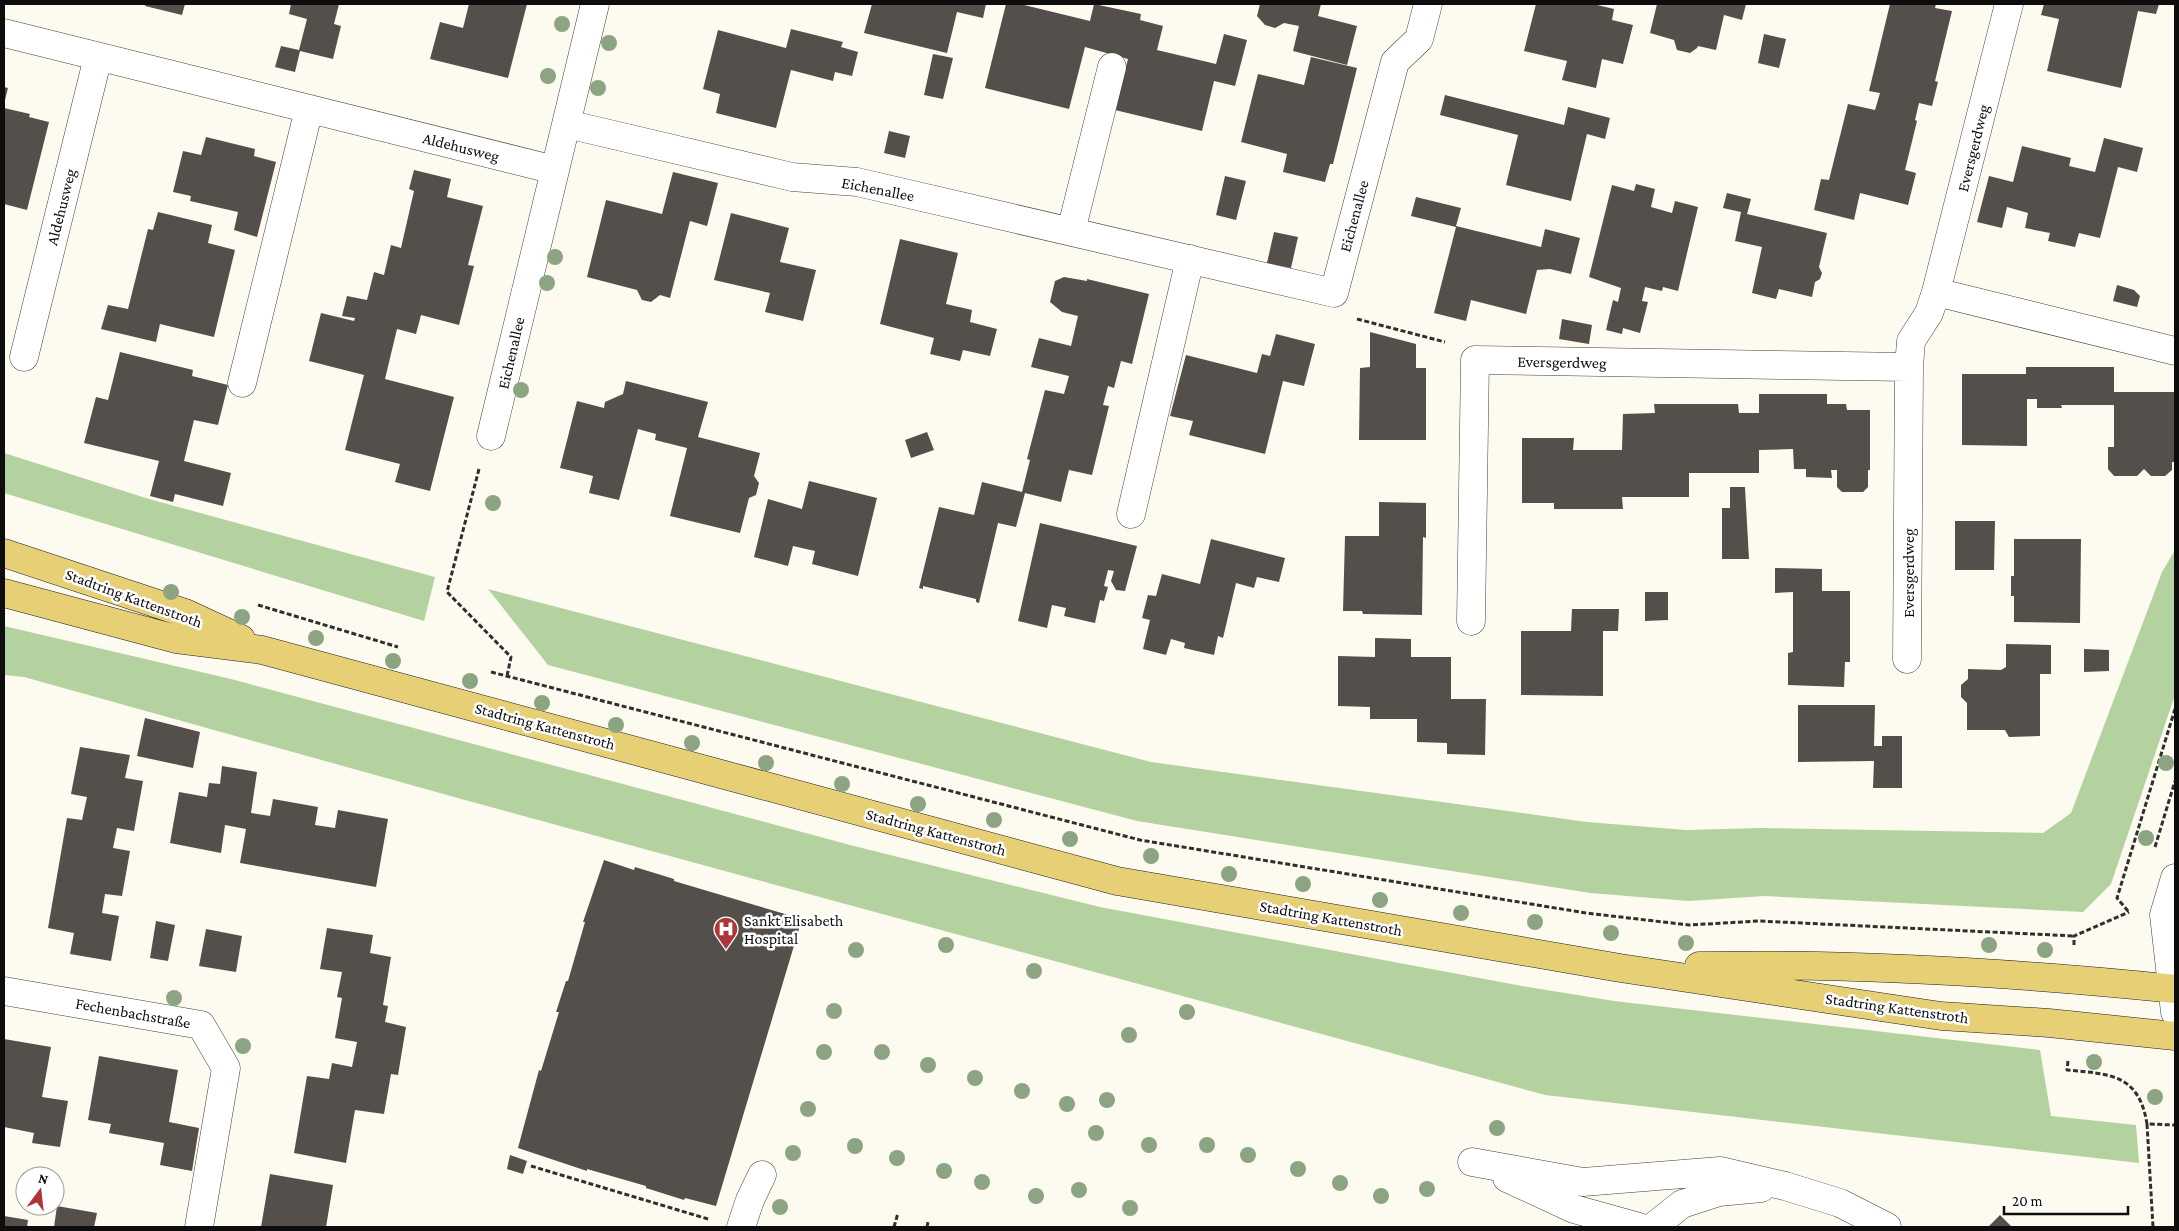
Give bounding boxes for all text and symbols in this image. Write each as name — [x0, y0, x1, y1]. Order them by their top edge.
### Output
street label: Eversgerdweg — [1954, 102, 1993, 194]
street label: Aldehusweg — [421, 129, 501, 166]
street label: Aldehusweg — [43, 167, 80, 247]
street label: Eichenallee — [840, 174, 916, 204]
street label: Eichenallee — [1336, 178, 1372, 254]
street label: Eichenallee — [494, 315, 528, 391]
street label: Eversgerdweg — [1517, 353, 1607, 372]
street label: Eversgerdweg — [1900, 528, 1918, 618]
street label: Stadtring Kattenstroth — [63, 565, 205, 632]
street label: Stadtring Kattenstroth — [473, 699, 617, 754]
street label: Stadtring Kattenstroth — [864, 805, 1008, 860]
street label: Stadtring Kattenstroth — [1258, 897, 1404, 940]
place label: Sankt Elisabeth Hospital — [744, 912, 844, 948]
hospital icon: Sankt Elisabeth Hospital — [713, 916, 739, 950]
street label: Stadtring Kattenstroth — [1824, 990, 1970, 1028]
street label: Fechenbachstraße — [74, 995, 192, 1031]
north arrow — [15, 1166, 65, 1216]
text: N — [37, 1169, 50, 1188]
scale bar — [2004, 1184, 2128, 1216]
text: 20 m — [2012, 1193, 2043, 1209]

